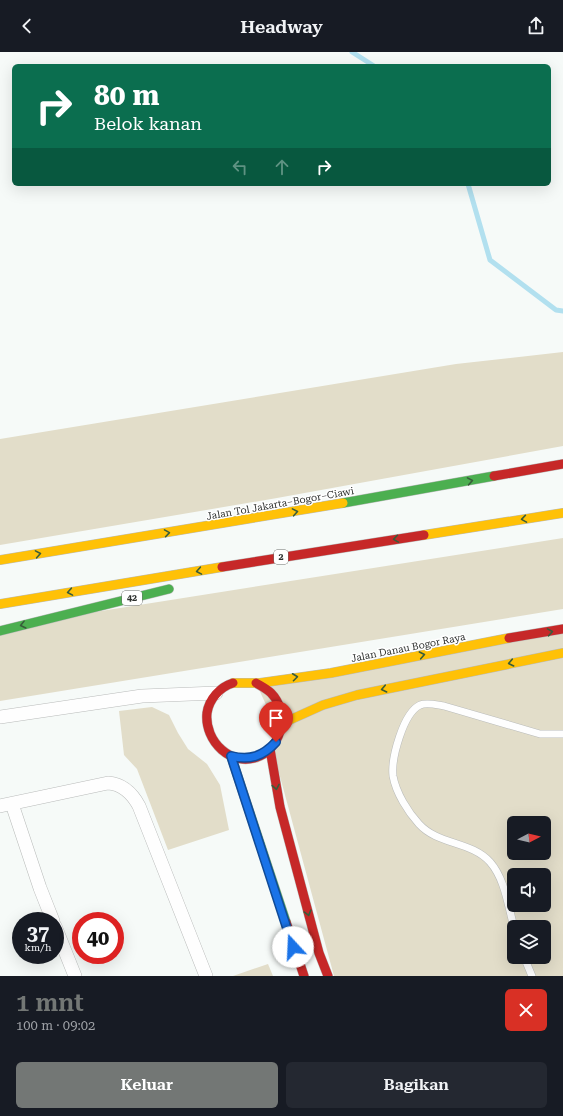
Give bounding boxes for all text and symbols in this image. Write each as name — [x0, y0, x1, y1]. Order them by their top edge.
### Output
icon: back — [16, 15, 38, 37]
icon: share — [525, 15, 547, 37]
text: Headway — [240, 16, 323, 37]
text: 80 m — [94, 79, 159, 112]
icon: right — [28, 80, 80, 132]
text: Belok kanan — [94, 113, 202, 134]
icon: left — [229, 156, 251, 178]
icon: ahead — [271, 156, 293, 178]
icon: right — [313, 156, 335, 178]
one-way arrow — [467, 477, 474, 486]
street label: Jalan Tol Jakarta–Bogor–Ciawi — [205, 485, 355, 522]
one-way arrow — [292, 508, 298, 516]
one-way arrow — [521, 514, 528, 523]
one-way arrow — [164, 529, 170, 538]
one-way arrow — [393, 534, 399, 543]
one-way arrow — [35, 550, 42, 558]
road number: 2 — [274, 550, 288, 564]
one-way arrow — [195, 566, 202, 574]
one-way arrow — [67, 587, 73, 596]
road number: 42 — [122, 591, 142, 605]
one-way arrow — [20, 620, 27, 629]
one-way arrow — [547, 628, 554, 636]
street label: Jalan Danau Bogor Raya — [350, 631, 467, 664]
one-way arrow — [419, 651, 426, 659]
one-way arrow — [508, 659, 514, 667]
one-way arrow — [292, 673, 298, 682]
one-way arrow — [380, 685, 387, 693]
pin — [259, 701, 293, 742]
icon: arrive — [265, 707, 287, 729]
one-way arrow — [272, 784, 280, 790]
north arrow — [507, 816, 551, 860]
map controls — [507, 816, 551, 964]
button: sound — [507, 868, 551, 912]
one-way arrow — [303, 909, 312, 916]
speed limit sign: 40 — [72, 912, 124, 964]
button: layers — [507, 920, 551, 964]
text: 37 — [27, 921, 49, 945]
position arrow — [272, 926, 314, 968]
text: km/h — [25, 942, 51, 953]
text: 1 mnt — [16, 989, 84, 1017]
button: close — [505, 989, 547, 1031]
text: 100 m · 09:02 — [16, 1018, 95, 1033]
button: Keluar — [16, 1062, 278, 1108]
button: Bagikan — [286, 1062, 547, 1108]

